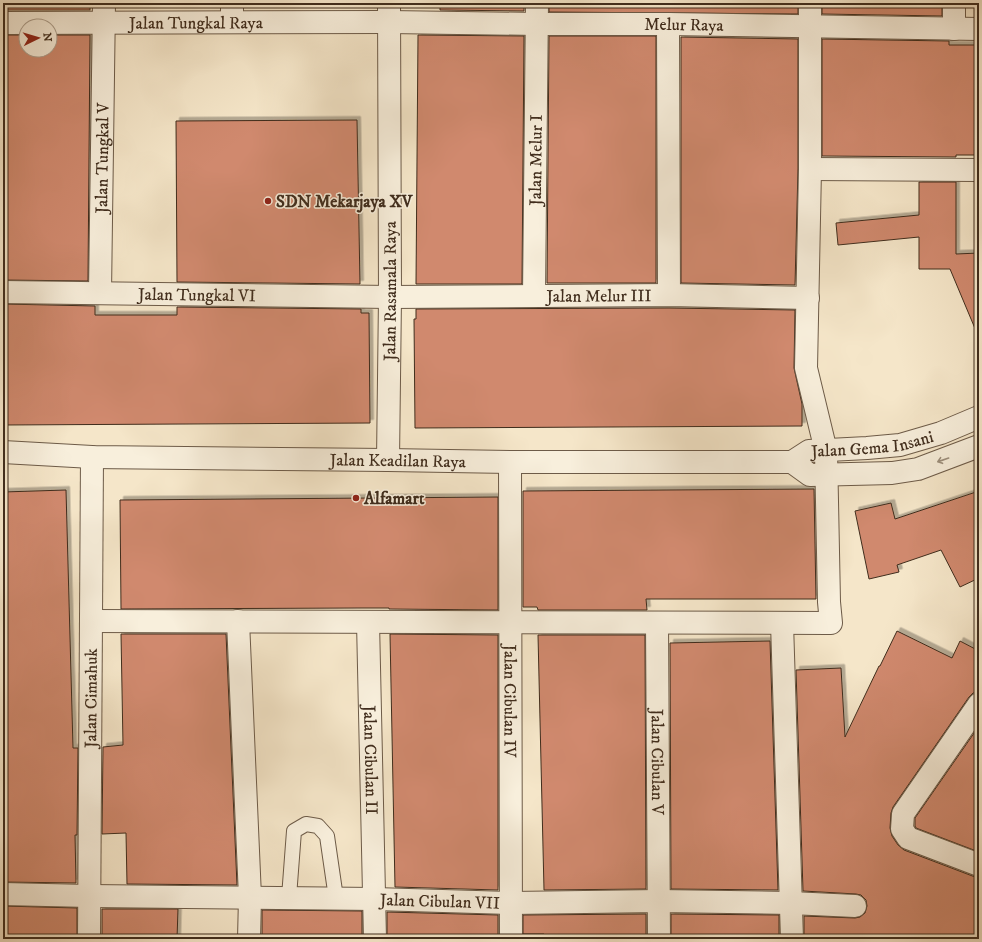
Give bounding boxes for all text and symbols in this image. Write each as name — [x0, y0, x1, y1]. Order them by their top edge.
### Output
street label: Jalan Tungkal Raya — [127, 12, 264, 35]
street label: Melur Raya — [644, 14, 725, 37]
north arrow — [18, 18, 58, 58]
text: N — [40, 32, 54, 42]
street label: Jalan Tungkal V — [91, 101, 115, 216]
street label: Jalan Melur I — [525, 114, 548, 208]
place label: SDN Mekarjaya XV — [276, 191, 414, 213]
marker: SDN Mekarjaya XV — [263, 196, 273, 206]
street label: Jalan Rasamala Raya — [379, 220, 402, 363]
street label: Jalan Tungkal VI — [136, 284, 256, 307]
street label: Jalan Melur III — [544, 285, 652, 308]
street label: Jalan Gema Insani — [809, 426, 936, 463]
street label: Jalan Keadilan Raya — [328, 449, 467, 473]
one-way arrow — [936, 457, 949, 464]
place label: Alfamart — [363, 488, 425, 510]
marker: Alfamart — [351, 493, 361, 503]
street label: Jalan Cibulan IV — [498, 642, 521, 759]
street label: Jalan Cimahuk — [80, 648, 103, 750]
street label: Jalan Cibulan II — [358, 703, 382, 815]
street label: Jalan Cibulan V — [646, 707, 668, 816]
street label: Jalan Cibulan VII — [378, 889, 500, 915]

